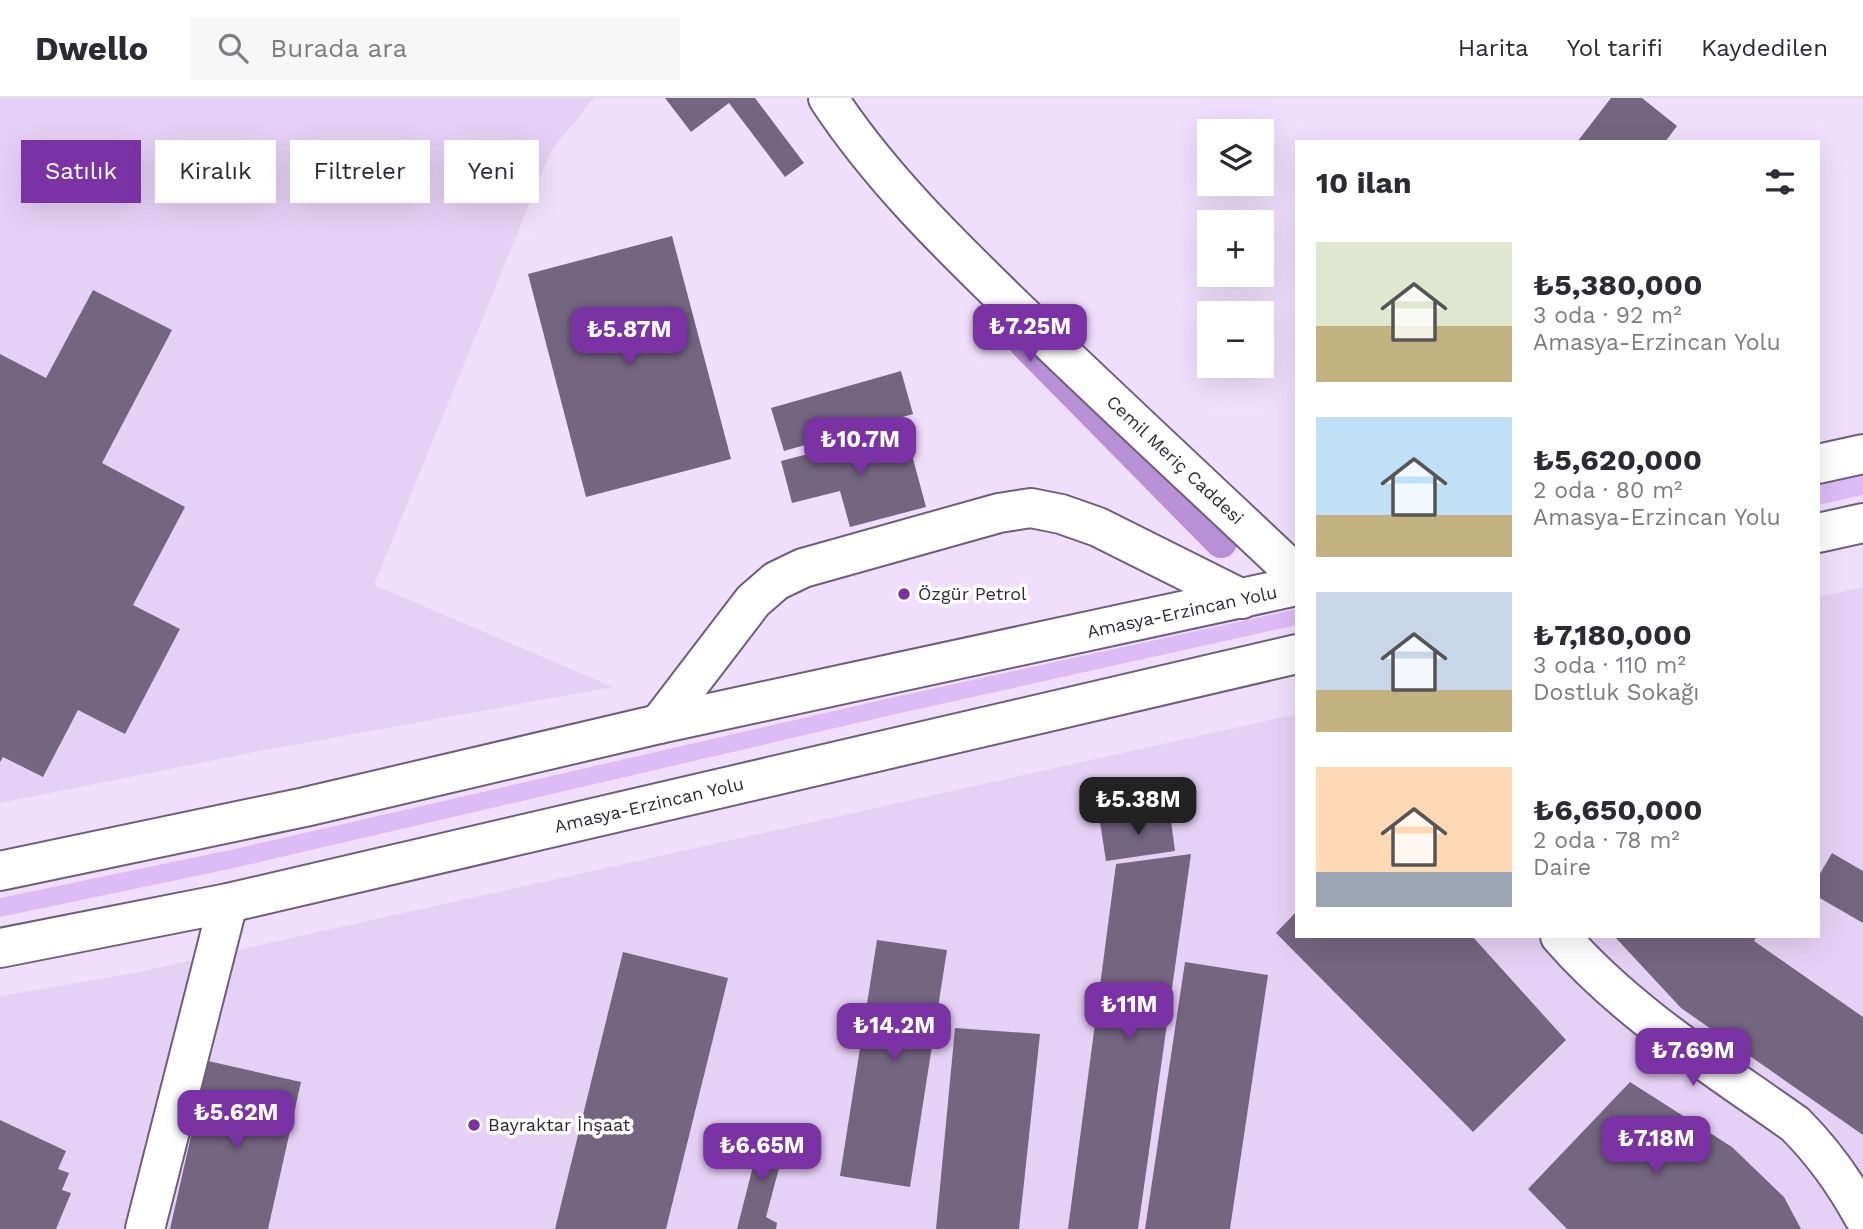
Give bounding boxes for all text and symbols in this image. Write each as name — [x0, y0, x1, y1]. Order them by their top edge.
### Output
search box — [190, 17, 680, 80]
text: Dwello — [35, 29, 148, 68]
icon: search — [214, 29, 252, 67]
text: Burada ara — [270, 33, 407, 63]
text: Harita — [1458, 34, 1529, 62]
text: Yol tarifi — [1567, 34, 1663, 62]
text: Kaydedilen — [1701, 34, 1828, 62]
map controls — [1197, 119, 1274, 378]
button: layers — [1197, 119, 1274, 196]
chip: Satılık — [21, 140, 141, 203]
chip: Kiralık — [155, 140, 276, 203]
chip: Filtreler — [290, 140, 430, 203]
chip: Yeni — [444, 140, 539, 203]
icon: filters — [1761, 163, 1799, 201]
text: 10 ilan — [1316, 165, 1412, 200]
button: + — [1197, 210, 1274, 287]
text: ₺5,380,000 — [1533, 267, 1702, 302]
icon: home — [1372, 270, 1456, 354]
button: − — [1197, 301, 1274, 378]
text: 3 oda · 92 m² — [1533, 302, 1682, 329]
pin: ₺7.25M — [973, 304, 1087, 364]
pin: ₺5.87M — [572, 308, 686, 367]
text: ₺7.25M — [989, 313, 1071, 340]
text: ₺5.87M — [587, 316, 671, 343]
text: Amasya-Erzincan Yolu — [1533, 329, 1781, 356]
street label: Cemil Meriç Caddesi — [1103, 391, 1248, 529]
pin: ₺10.7M — [803, 418, 917, 477]
text: ₺10.7M — [820, 426, 900, 453]
text: ₺5,620,000 — [1533, 442, 1702, 477]
icon: home — [1372, 445, 1456, 529]
text: 2 oda · 80 m² — [1533, 477, 1682, 504]
text: Amasya-Erzincan Yolu — [1533, 504, 1781, 531]
street label: Amasya-Erzincan Yolu — [1085, 581, 1279, 642]
place label: Özgür Petrol — [918, 583, 1027, 604]
marker: Özgür Petrol — [896, 586, 912, 602]
text: ₺7,180,000 — [1533, 617, 1692, 652]
icon: home — [1372, 620, 1456, 704]
text: 3 oda · 110 m² — [1533, 652, 1686, 679]
text: Dostluk Sokağı — [1533, 679, 1699, 706]
street label: Amasya-Erzincan Yolu — [552, 772, 746, 837]
pin: ₺5.38M — [1081, 778, 1195, 837]
text: ₺5.38M — [1095, 786, 1181, 813]
text: ₺6,650,000 — [1533, 792, 1703, 827]
icon: home — [1372, 795, 1456, 879]
text: 2 oda · 78 m² — [1533, 827, 1680, 854]
text: Daire — [1533, 854, 1591, 881]
pin: ₺11M — [1088, 982, 1170, 1042]
text: ₺11M — [1100, 991, 1158, 1018]
pin: ₺14.2M — [837, 1004, 951, 1063]
text: ₺14.2M — [853, 1012, 935, 1039]
pin: ₺7.69M — [1636, 1028, 1750, 1088]
text: ₺7.69M — [1651, 1037, 1735, 1064]
pin: ₺5.62M — [179, 1090, 293, 1150]
text: ₺5.62M — [193, 1099, 279, 1126]
place label: Bayraktar İnşaat — [488, 1114, 631, 1135]
pin: ₺7.18M — [1599, 1116, 1713, 1176]
marker: Bayraktar İnşaat — [466, 1117, 482, 1133]
pin: ₺6.65M — [705, 1124, 819, 1183]
text: ₺7.18M — [1617, 1125, 1695, 1152]
text: ₺6.65M — [719, 1132, 805, 1159]

